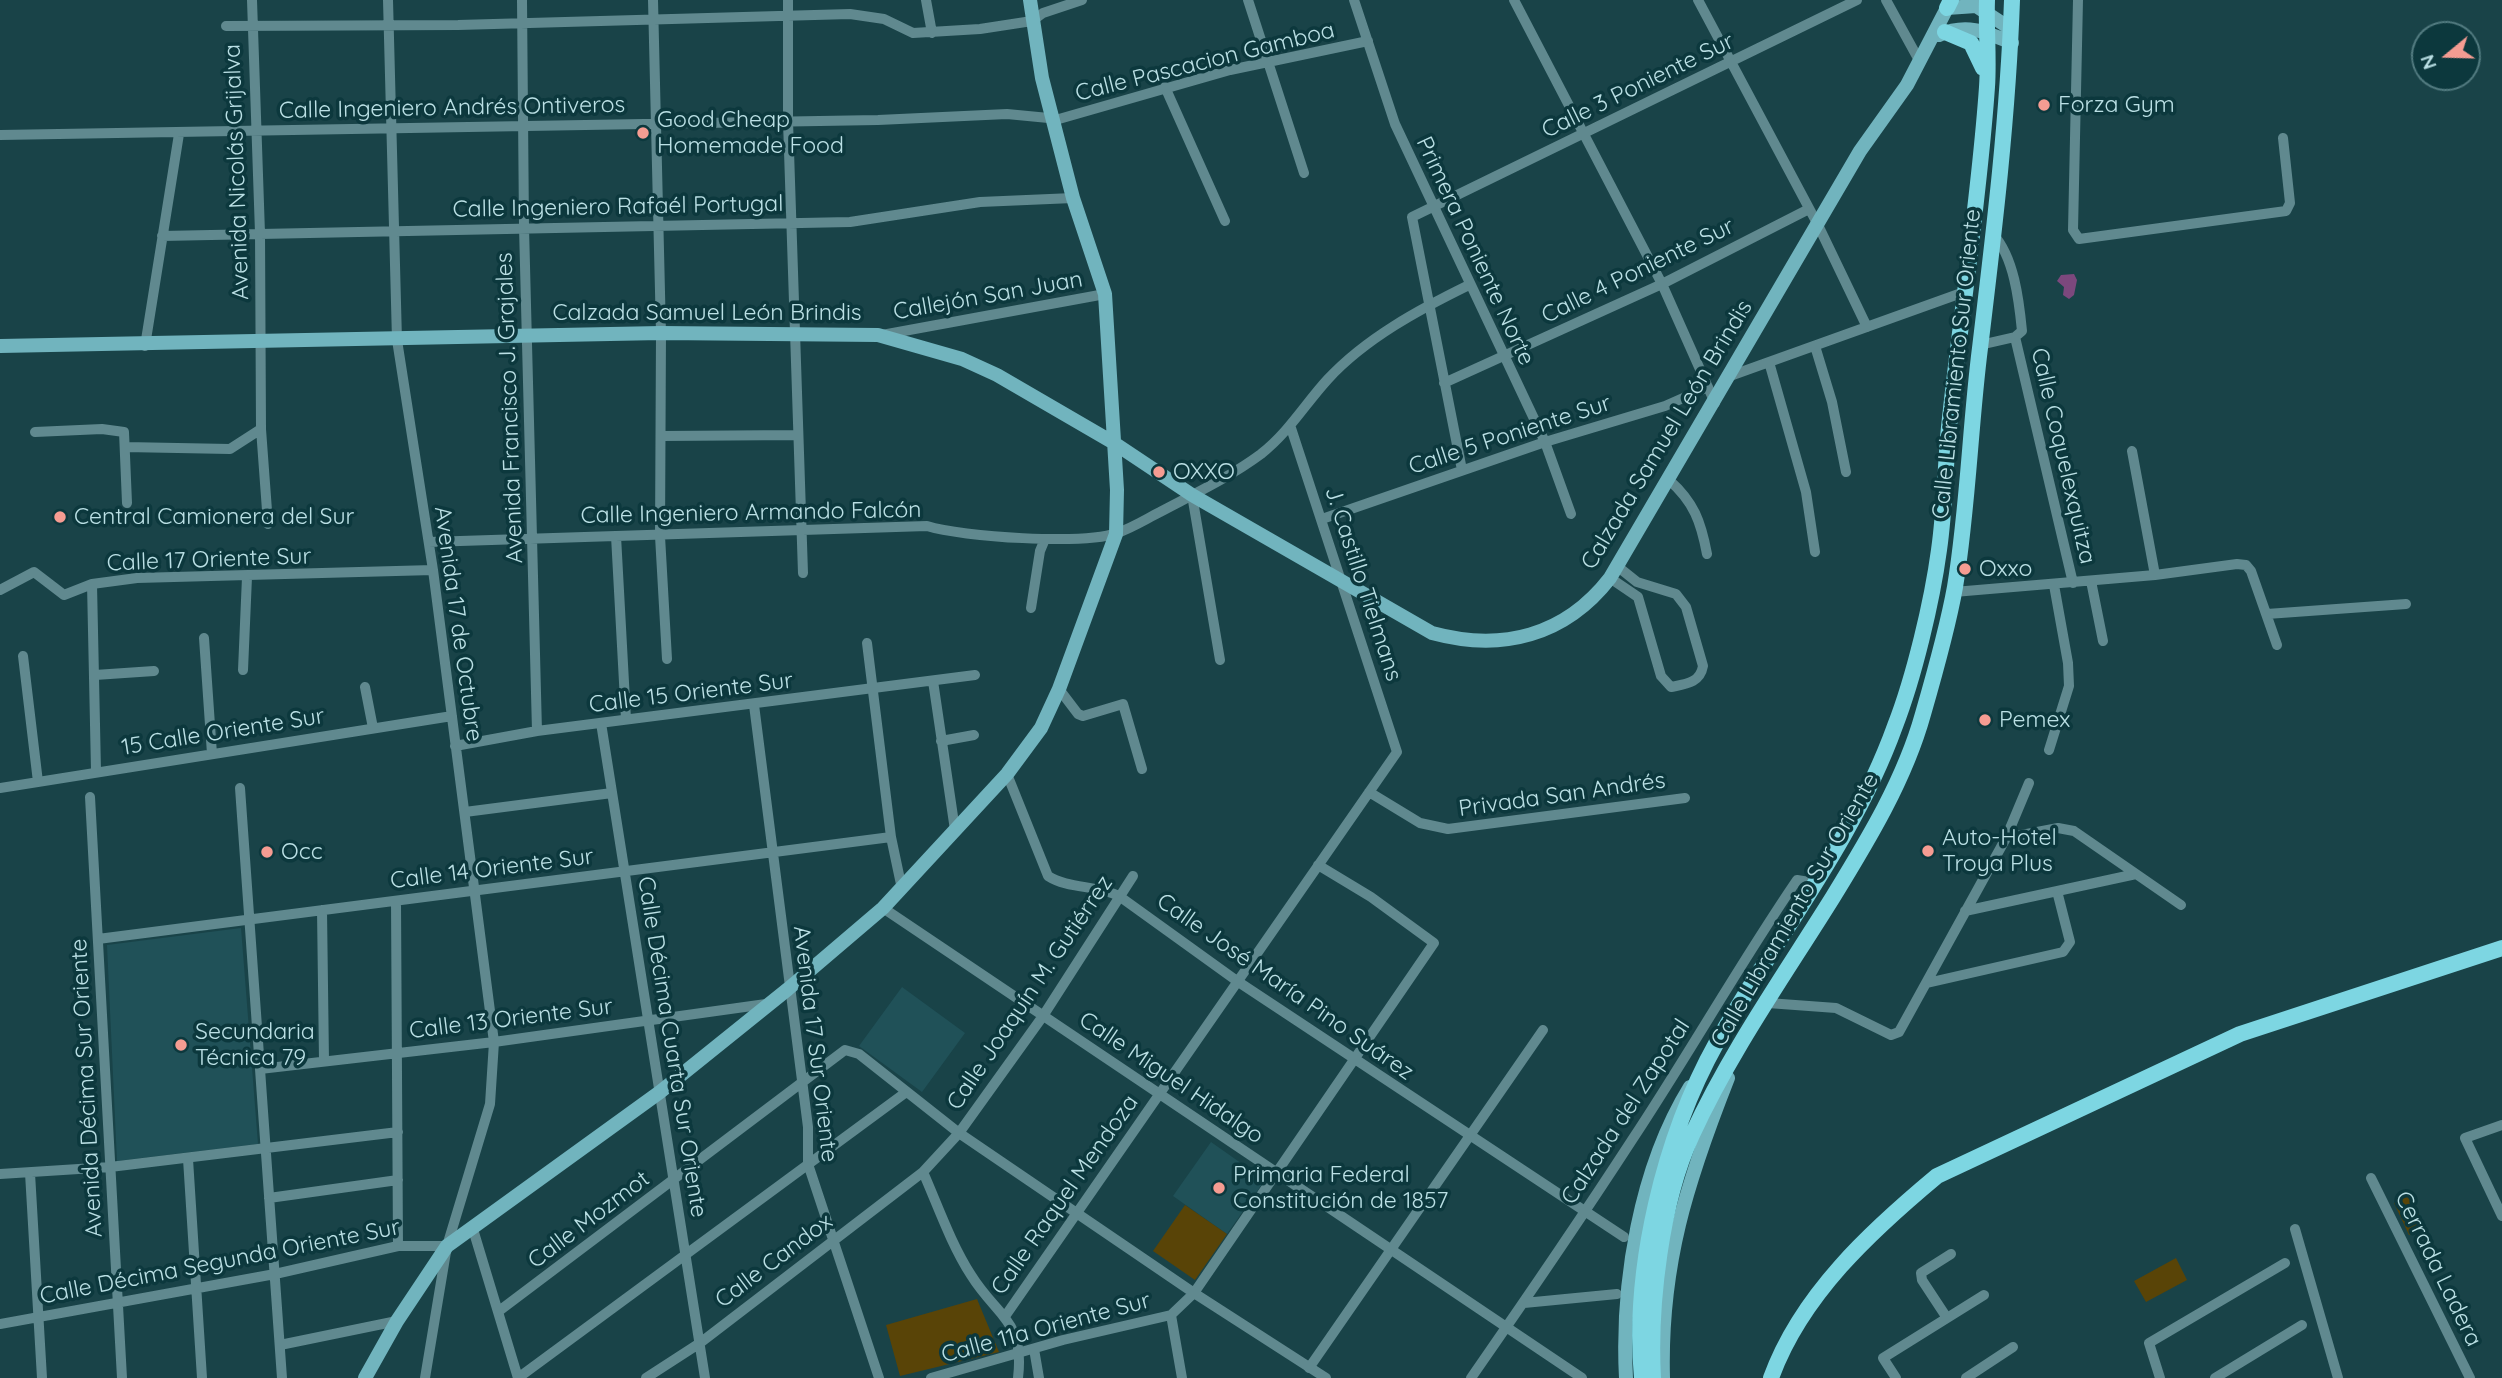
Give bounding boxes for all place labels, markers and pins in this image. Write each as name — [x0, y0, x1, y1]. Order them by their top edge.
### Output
place label: Forza Gym — [2058, 91, 2175, 119]
marker: Forza Gym — [2036, 97, 2052, 113]
place label: Good Cheap Homemade Food — [657, 106, 844, 160]
marker: Good Cheap Homemade Food — [635, 125, 651, 141]
place label: OXXO — [1173, 458, 1235, 486]
marker: OXXO — [1151, 464, 1167, 480]
place label: Central Camionera del Sur — [74, 503, 354, 531]
marker: Central Camionera del Sur — [52, 509, 68, 525]
place label: Oxxo — [1979, 555, 2032, 583]
marker: Oxxo — [1957, 561, 1973, 577]
place label: Pemex — [1999, 706, 2070, 734]
marker: Pemex — [1977, 712, 1993, 728]
place label: Auto-Hotel Troya Plus — [1942, 824, 2057, 878]
place label: Occ — [281, 838, 323, 866]
marker: Auto-Hotel Troya Plus — [1920, 843, 1936, 859]
marker: Occ — [259, 844, 275, 860]
place label: Secundaria Técnica 79 — [195, 1018, 315, 1072]
marker: Secundaria Técnica 79 — [173, 1037, 189, 1053]
place label: Primaria Federal Constitución de 1857 — [1233, 1161, 1448, 1215]
marker: Primaria Federal Constitución de 1857 — [1211, 1180, 1227, 1196]

